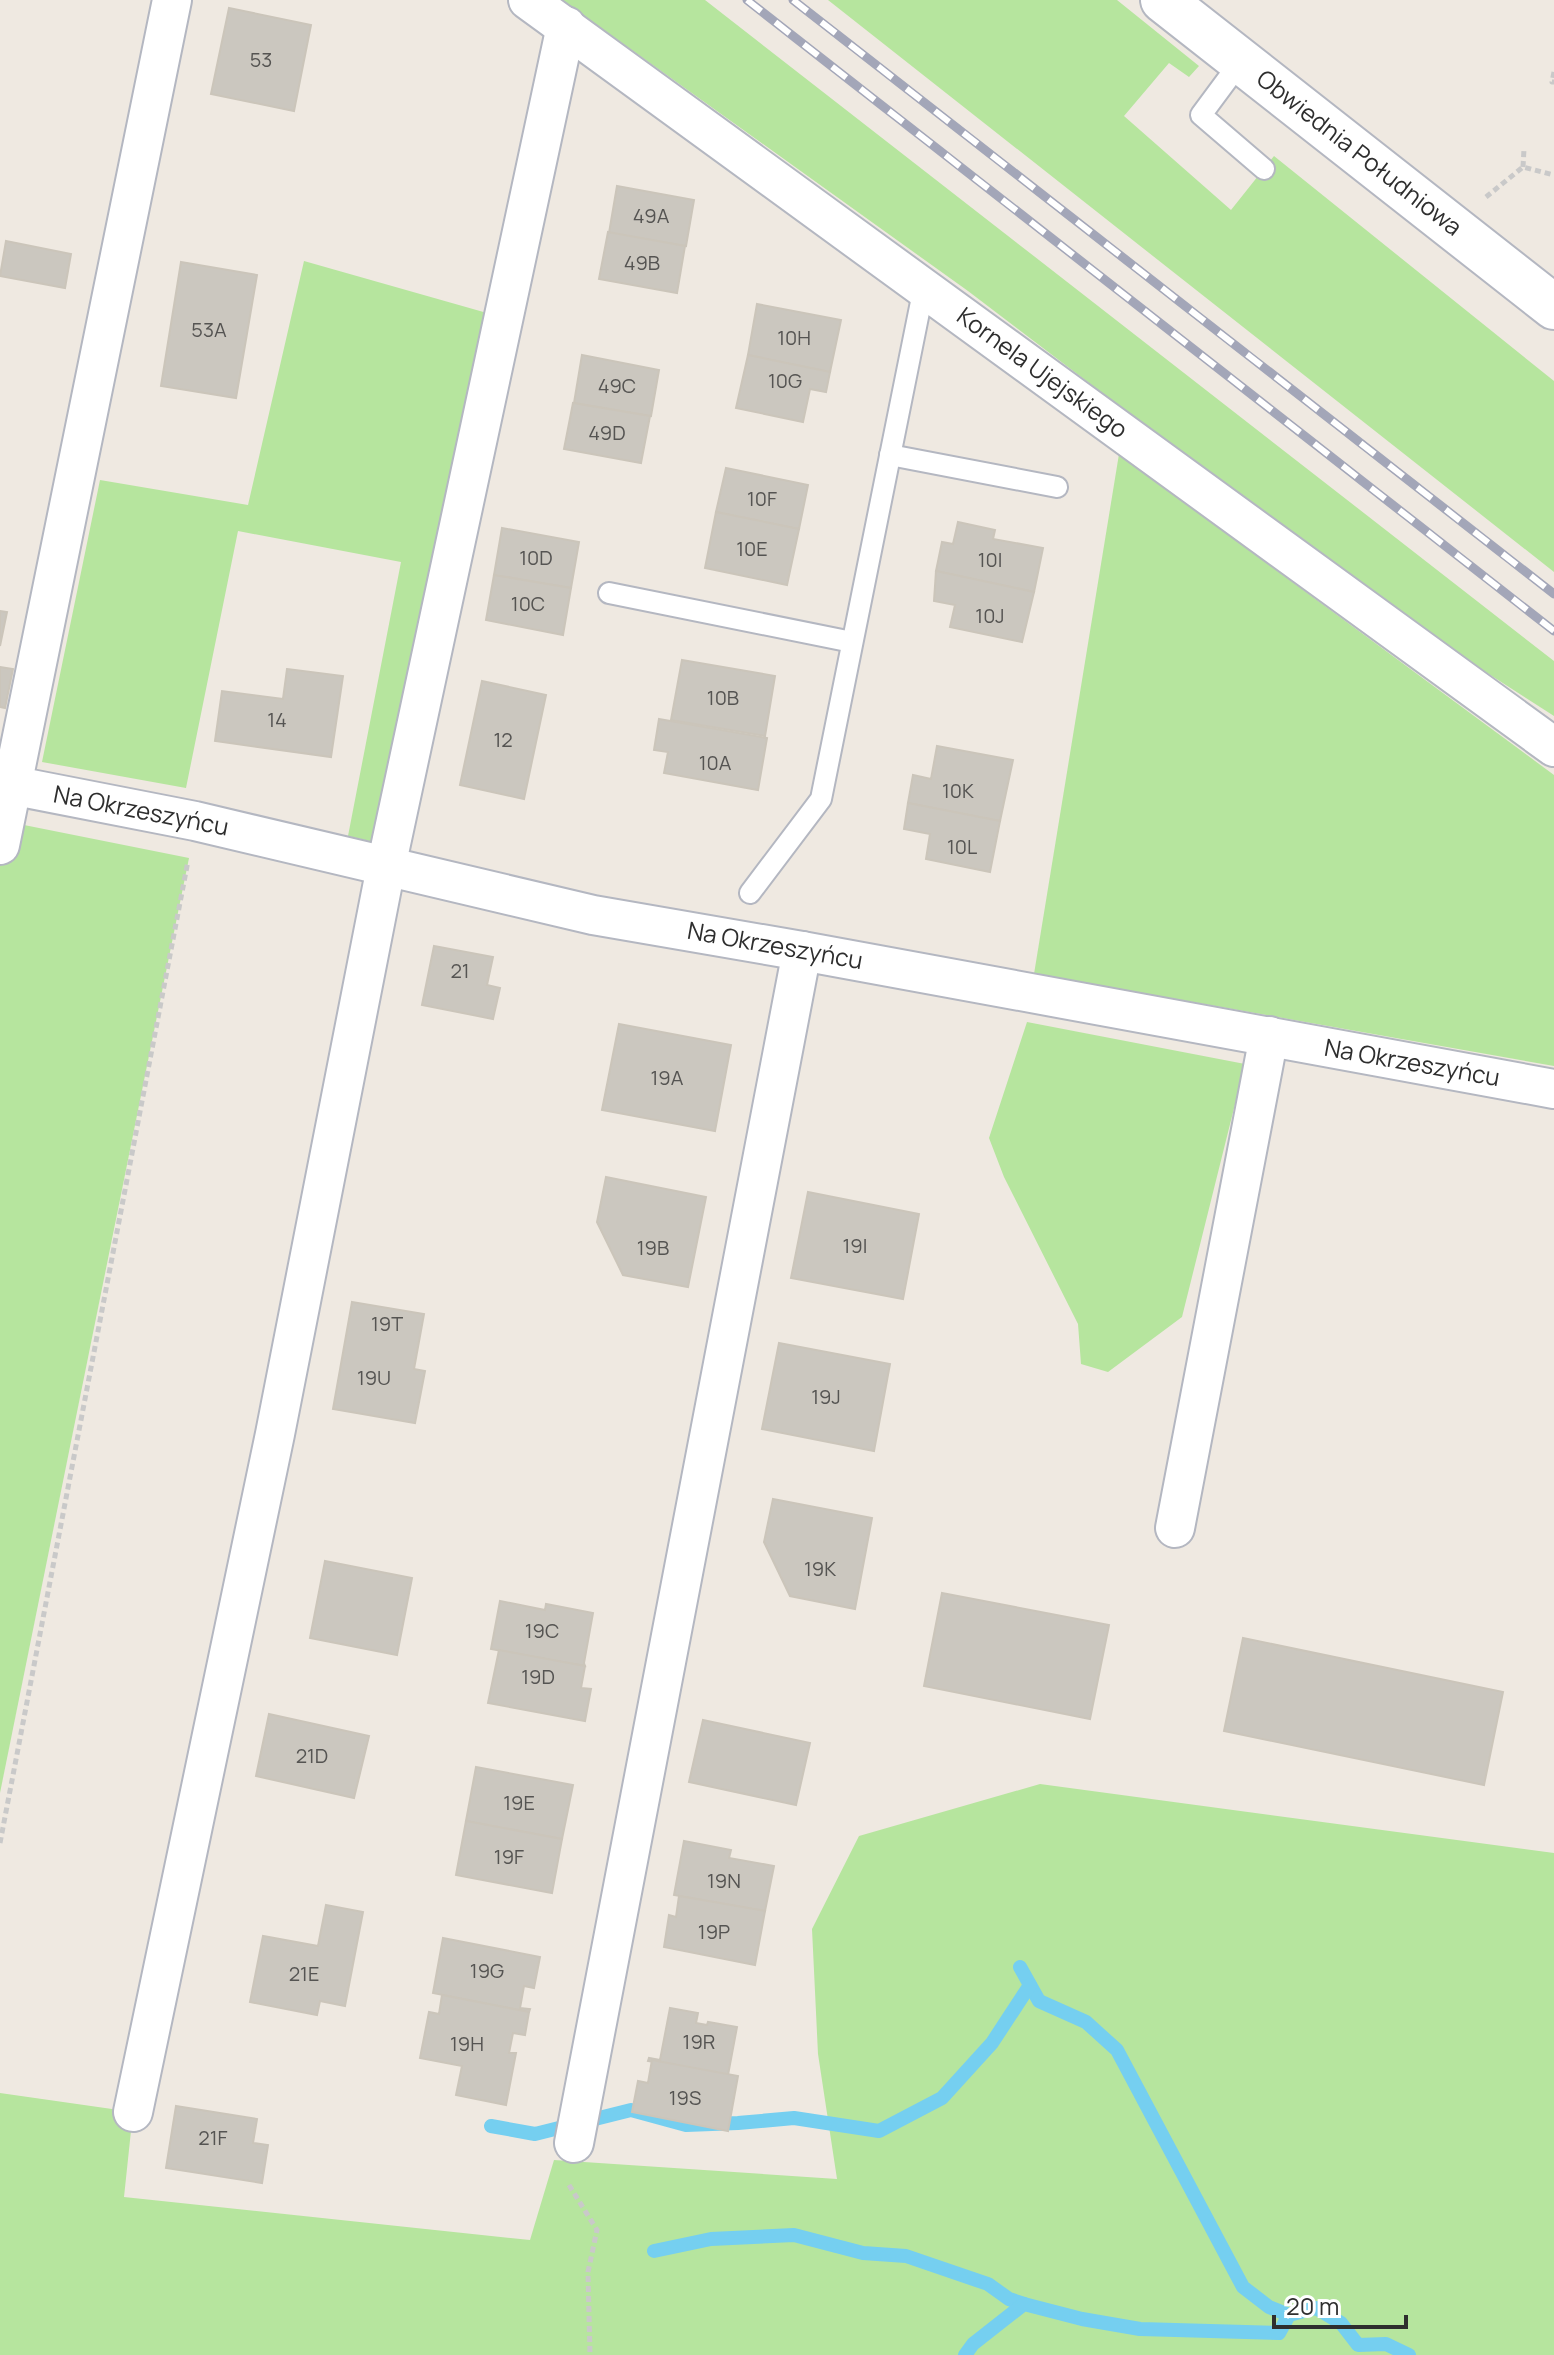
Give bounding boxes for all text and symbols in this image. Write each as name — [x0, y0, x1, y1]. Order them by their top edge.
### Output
house number: 53 — [250, 46, 272, 73]
street label: Obwiednia Południowa — [1250, 61, 1469, 242]
house number: 49A — [633, 202, 670, 229]
house number: 49B — [624, 249, 660, 276]
street label: Kornela Ujejskiego — [951, 299, 1135, 445]
house number: 53A — [191, 316, 227, 343]
house number: 10H — [777, 324, 811, 351]
house number: 10G — [768, 367, 802, 394]
house number: 49C — [598, 372, 636, 399]
house number: 49D — [588, 419, 626, 446]
house number: 10F — [747, 485, 777, 512]
house number: 10E — [736, 535, 768, 562]
house number: 10D — [519, 544, 553, 571]
house number: 10I — [978, 546, 1002, 573]
house number: 10C — [511, 590, 545, 617]
house number: 10J — [975, 602, 1005, 629]
house number: 10B — [707, 684, 739, 711]
house number: 14 — [267, 706, 287, 733]
house number: 12 — [493, 726, 513, 753]
house number: 10A — [699, 749, 732, 776]
street label: Na Okrzeszyńcu — [51, 776, 232, 843]
house number: 10K — [942, 777, 974, 804]
house number: 10L — [947, 833, 977, 860]
street label: Na Okrzeszyńcu — [685, 913, 866, 976]
house number: 21 — [450, 957, 470, 984]
street label: Na Okrzeszyńcu — [1322, 1030, 1503, 1093]
house number: 19A — [651, 1064, 684, 1091]
house number: 19I — [843, 1232, 867, 1259]
house number: 19B — [637, 1234, 669, 1261]
house number: 19T — [371, 1310, 403, 1337]
house number: 19U — [357, 1364, 391, 1391]
house number: 19J — [811, 1383, 841, 1410]
house number: 19K — [804, 1555, 836, 1582]
house number: 19C — [525, 1617, 559, 1644]
house number: 19D — [521, 1663, 555, 1690]
house number: 21D — [296, 1742, 328, 1769]
house number: 19E — [503, 1789, 535, 1816]
house number: 19F — [494, 1843, 524, 1870]
house number: 19N — [707, 1867, 741, 1894]
house number: 19P — [698, 1918, 730, 1945]
house number: 19G — [470, 1957, 504, 1984]
house number: 21E — [289, 1960, 319, 1987]
house number: 19R — [683, 2028, 715, 2055]
house number: 19H — [450, 2030, 484, 2057]
house number: 19S — [669, 2084, 701, 2111]
house number: 21F — [198, 2124, 228, 2151]
scale bar — [1274, 2279, 1406, 2329]
text: 20 m — [1286, 2289, 1339, 2322]

